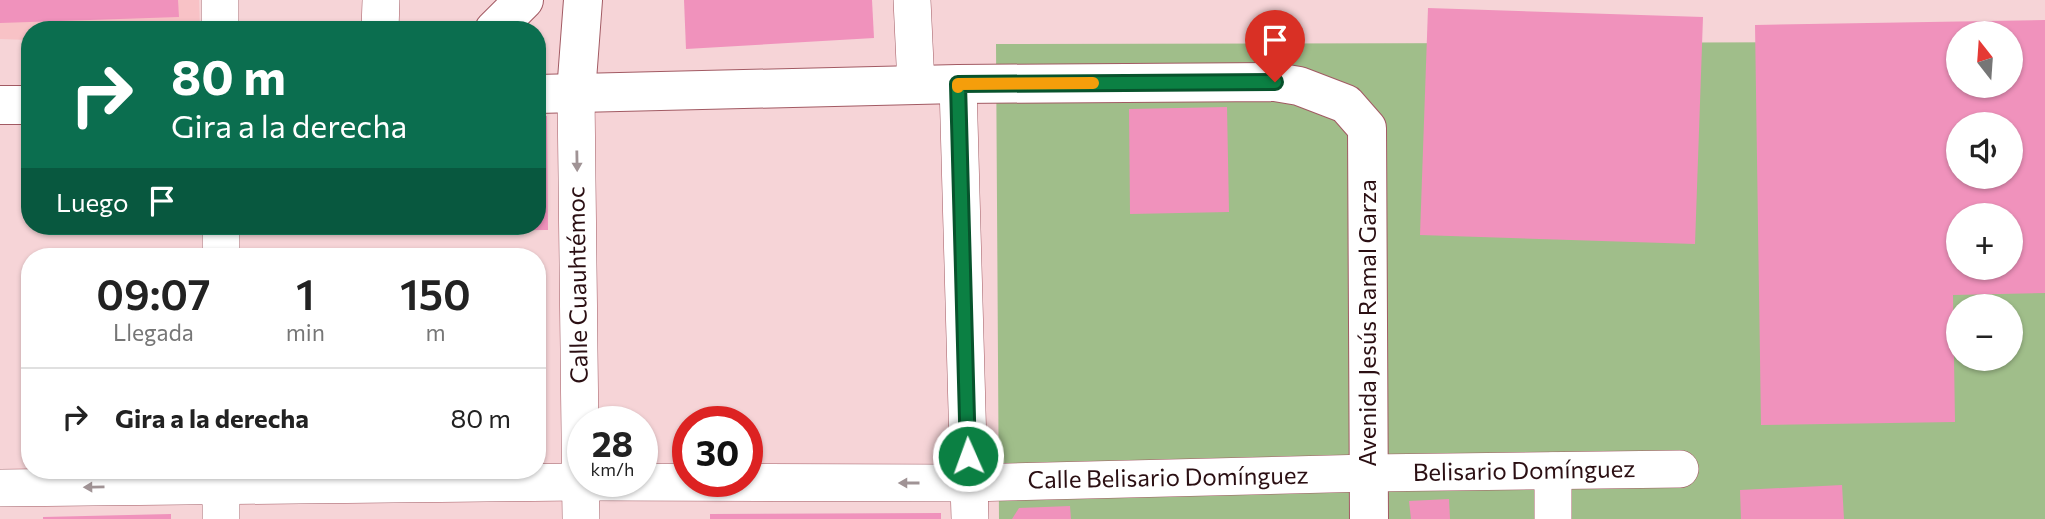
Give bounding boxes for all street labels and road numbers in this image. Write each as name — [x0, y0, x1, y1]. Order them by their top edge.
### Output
street label: Avenida Jesús Ramal Garza — [1352, 179, 1381, 467]
street label: Calle Cuauhtémoc — [560, 186, 593, 384]
street label: Belisario Domínguez — [1413, 453, 1636, 486]
street label: Calle Belisario Domínguez — [1027, 460, 1309, 493]

